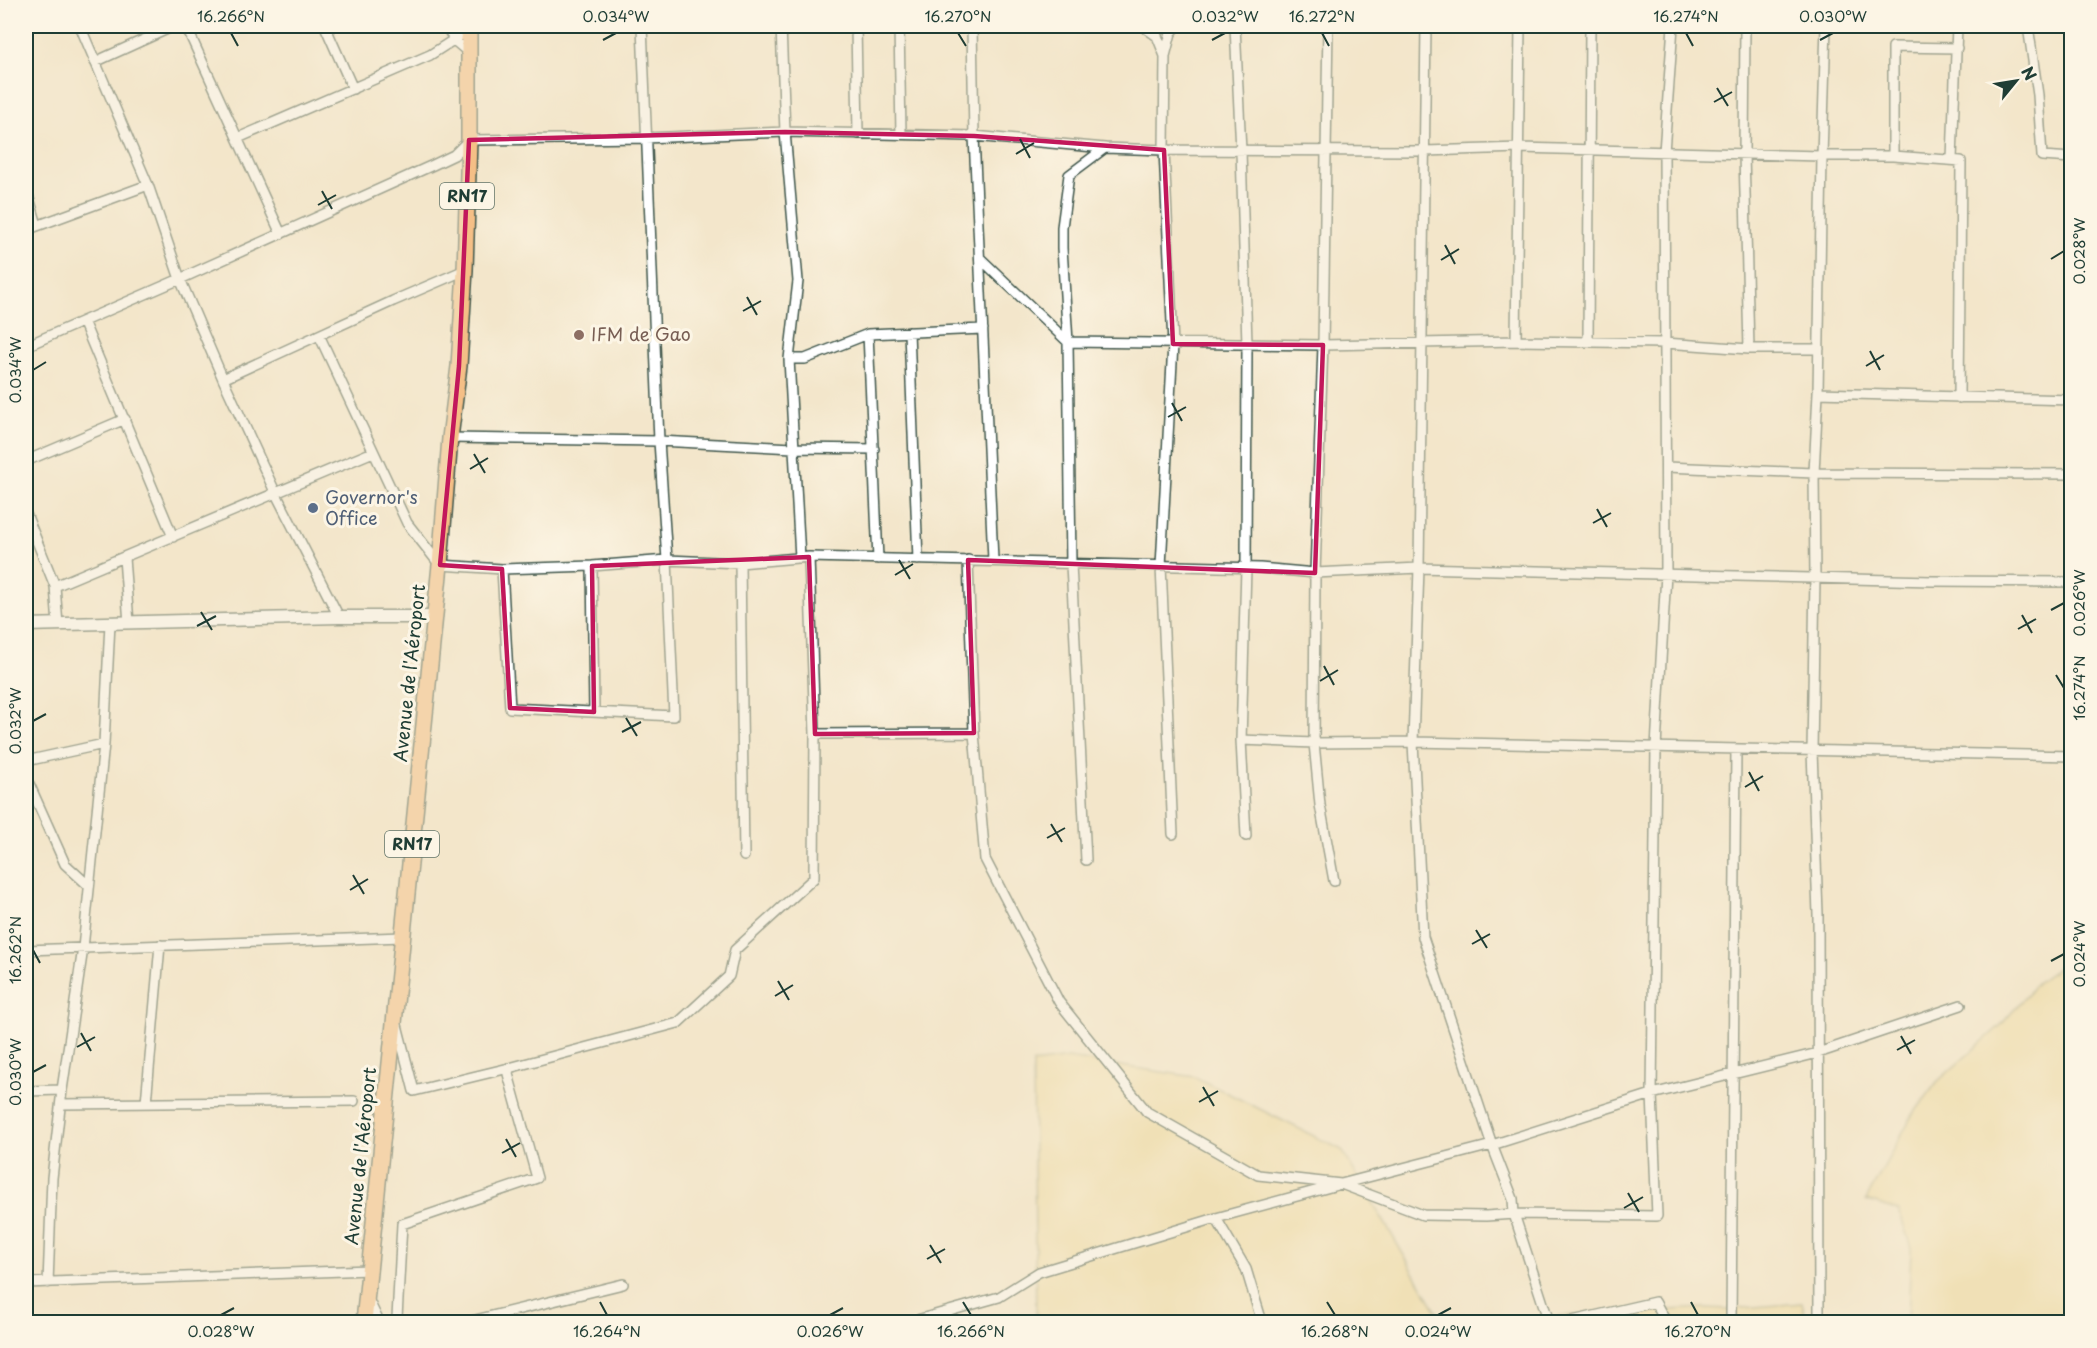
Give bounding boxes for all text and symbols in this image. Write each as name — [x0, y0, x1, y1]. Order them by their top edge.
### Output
text: 16.266°N — [197, 4, 265, 27]
text: 0.034°W — [583, 4, 650, 27]
text: 16.270°N — [924, 4, 992, 27]
text: 0.032°W — [1191, 4, 1259, 27]
text: 16.272°N — [1289, 4, 1355, 27]
text: 16.274°N — [1653, 4, 1719, 27]
text: 0.030°W — [1799, 4, 1868, 27]
north arrow — [1986, 51, 2046, 111]
text: N — [2016, 62, 2043, 84]
road number: RN17 — [440, 183, 494, 209]
text: 0.028°W — [2067, 217, 2090, 284]
place label: IFM de Gao — [591, 320, 691, 347]
marker: IFM de Gao — [572, 328, 586, 342]
text: 0.034°W — [3, 336, 26, 403]
place label: Governor's Office — [325, 483, 418, 531]
marker: Governor's Office — [306, 501, 320, 515]
text: 0.026°W — [2067, 569, 2090, 637]
street label: Avenue de l'Aéroport — [386, 583, 431, 763]
text: 16.274°N — [2067, 655, 2090, 721]
text: 0.032°W — [3, 687, 26, 755]
road number: RN17 — [385, 831, 439, 857]
text: 16.262°N — [3, 916, 26, 984]
text: 0.024°W — [2067, 920, 2090, 988]
text: 0.030°W — [3, 1037, 26, 1106]
street label: Avenue de l'Aéroport — [337, 1066, 382, 1246]
text: 0.028°W — [188, 1319, 255, 1342]
text: 16.264°N — [573, 1319, 641, 1342]
text: 0.026°W — [796, 1319, 864, 1342]
text: 16.266°N — [937, 1319, 1005, 1342]
text: 16.268°N — [1301, 1319, 1369, 1342]
text: 0.024°W — [1404, 1319, 1472, 1342]
text: 16.270°N — [1664, 1319, 1732, 1342]

